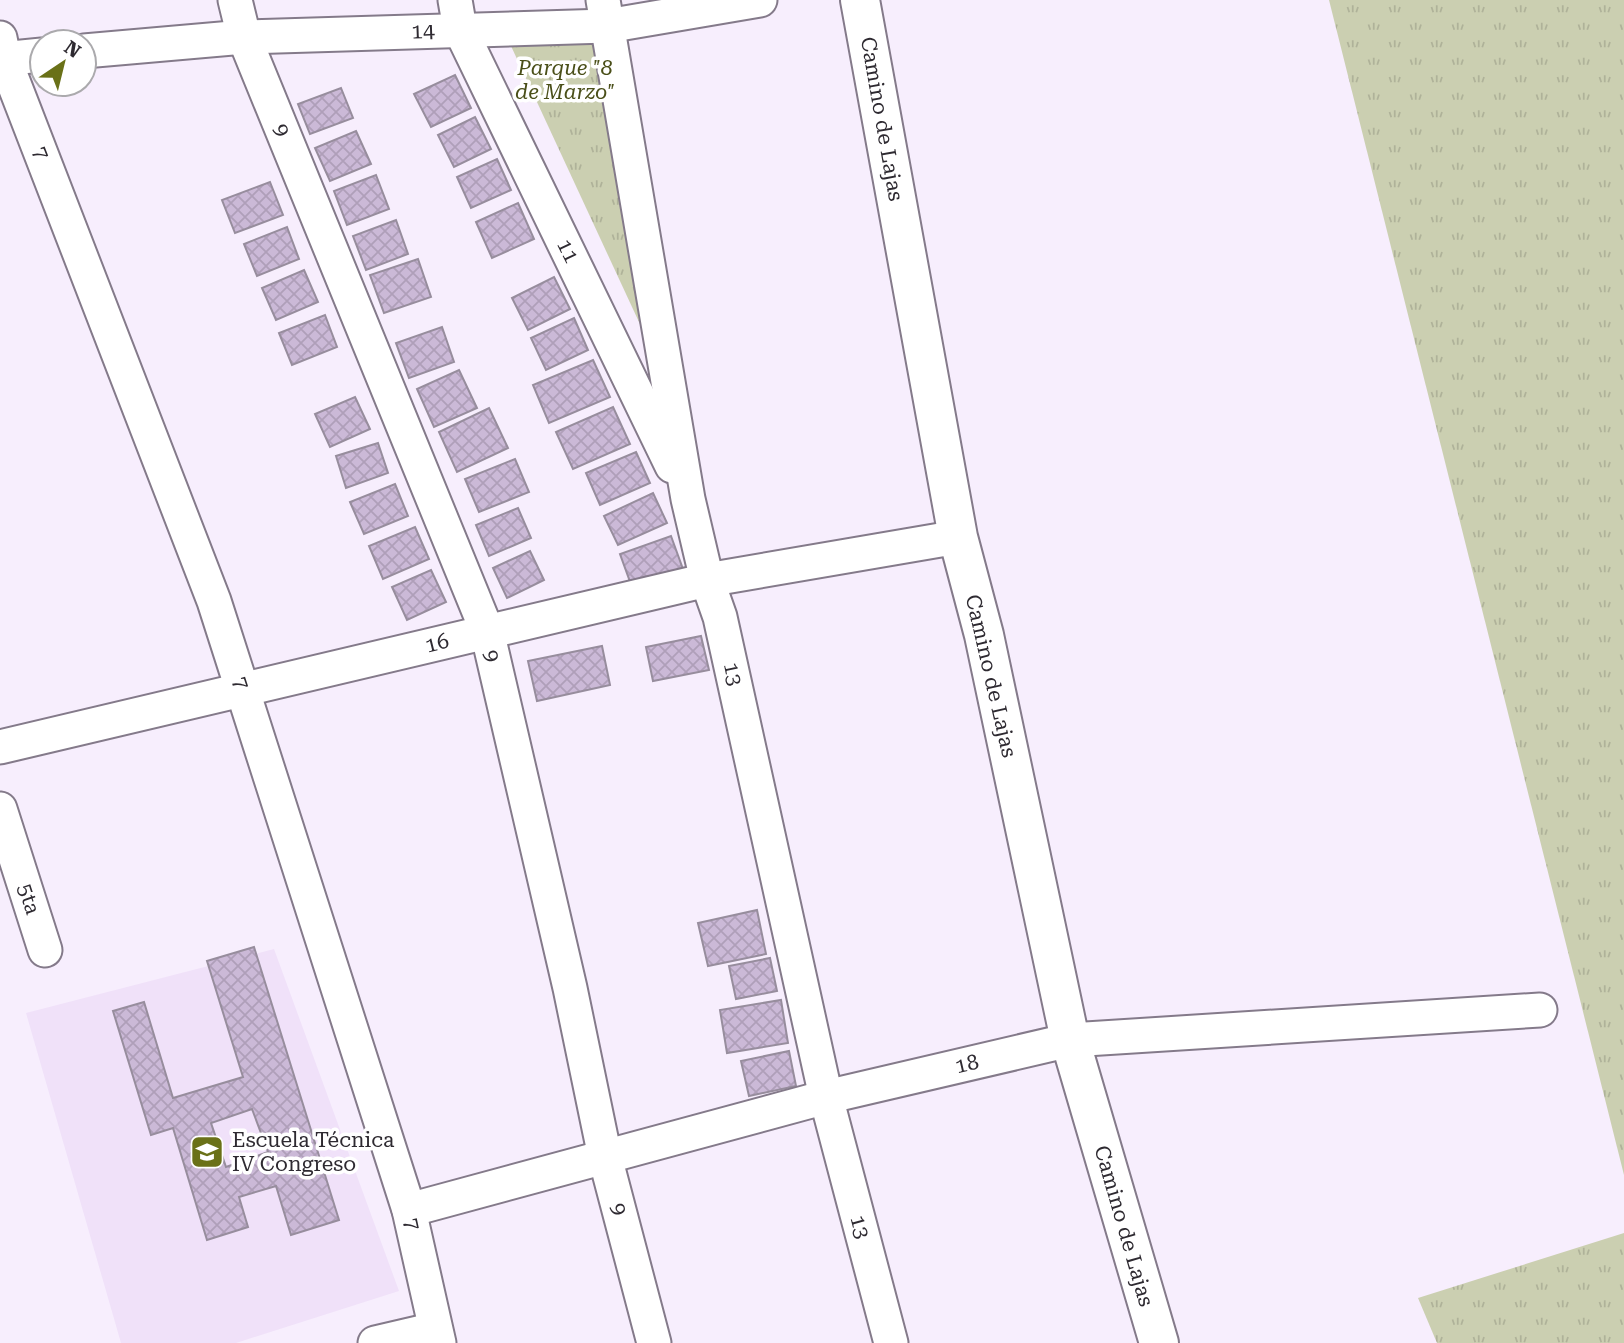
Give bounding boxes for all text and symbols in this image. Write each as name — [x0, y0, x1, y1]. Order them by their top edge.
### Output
street label: 14 — [411, 19, 435, 43]
north arrow — [28, 28, 98, 98]
street label: Camino de Lajas — [856, 35, 908, 203]
text: N — [60, 36, 85, 63]
park label: Parque "8 de Marzo" — [515, 56, 615, 104]
street label: 9 — [269, 120, 295, 140]
street label: 7 — [28, 143, 54, 163]
street label: 11 — [552, 235, 584, 267]
street label: Camino de Lajas — [961, 592, 1021, 760]
street label: 16 — [423, 629, 451, 657]
street label: 9 — [479, 648, 505, 664]
street label: 13 — [719, 660, 747, 688]
street label: 7 — [228, 674, 254, 693]
street label: 5ta — [13, 881, 45, 918]
street label: 18 — [953, 1050, 981, 1078]
place label: Escuela Técnica IV Congreso — [232, 1128, 395, 1176]
school or university icon: Escuela Técnica IV Congreso — [188, 1133, 226, 1171]
street label: Camino de Lajas — [1090, 1143, 1158, 1309]
street label: 9 — [606, 1200, 632, 1218]
street label: 13 — [845, 1213, 875, 1241]
street label: 7 — [399, 1216, 425, 1232]

